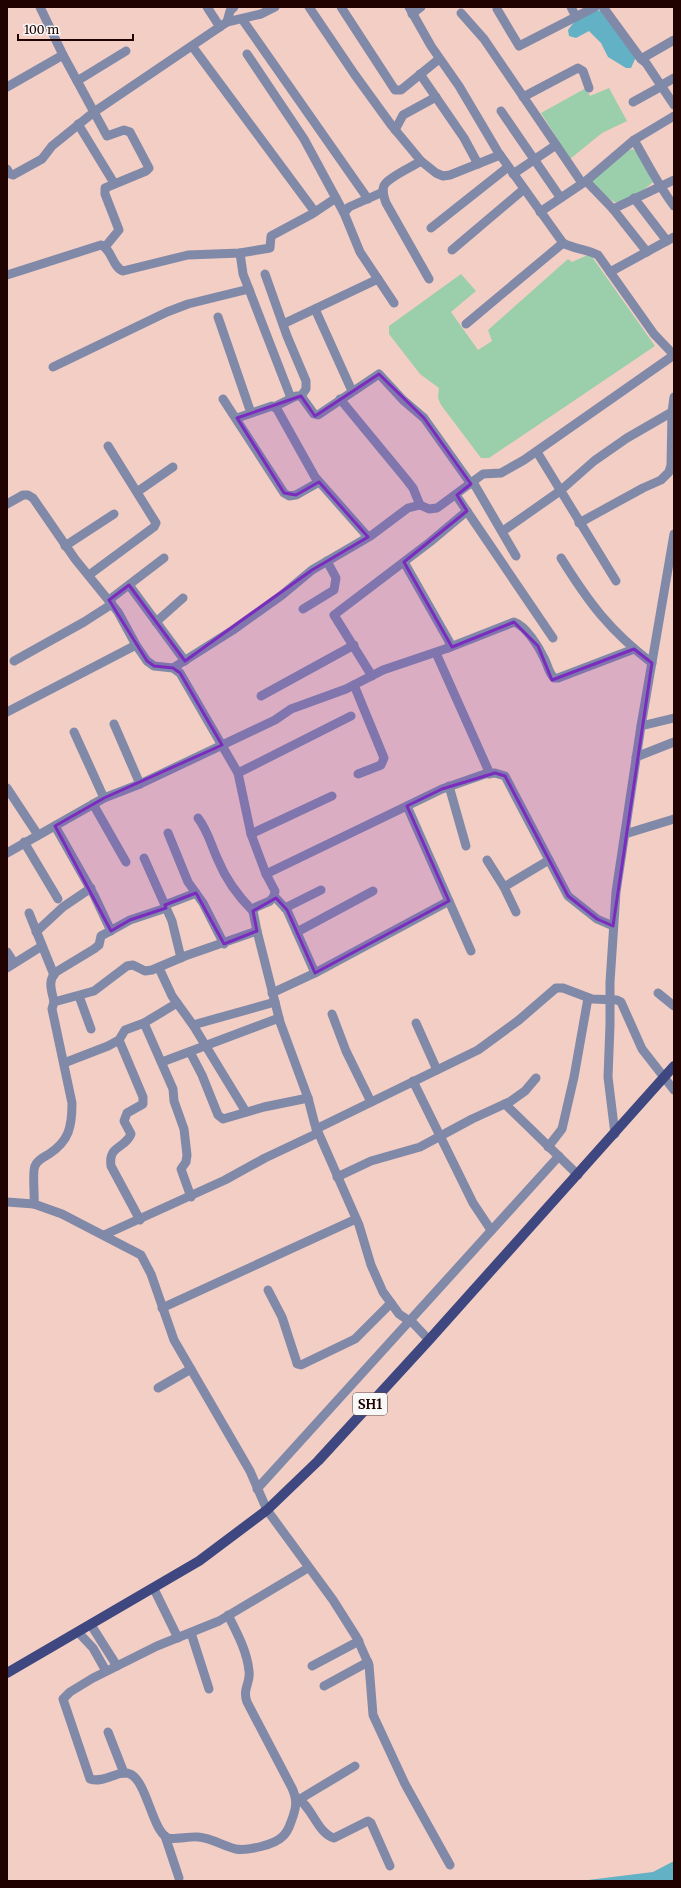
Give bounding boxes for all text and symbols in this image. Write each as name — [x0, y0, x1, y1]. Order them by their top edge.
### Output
scale bar — [18, 16, 133, 42]
text: 100 m — [24, 22, 59, 37]
road number: SH1 — [353, 1393, 387, 1415]

